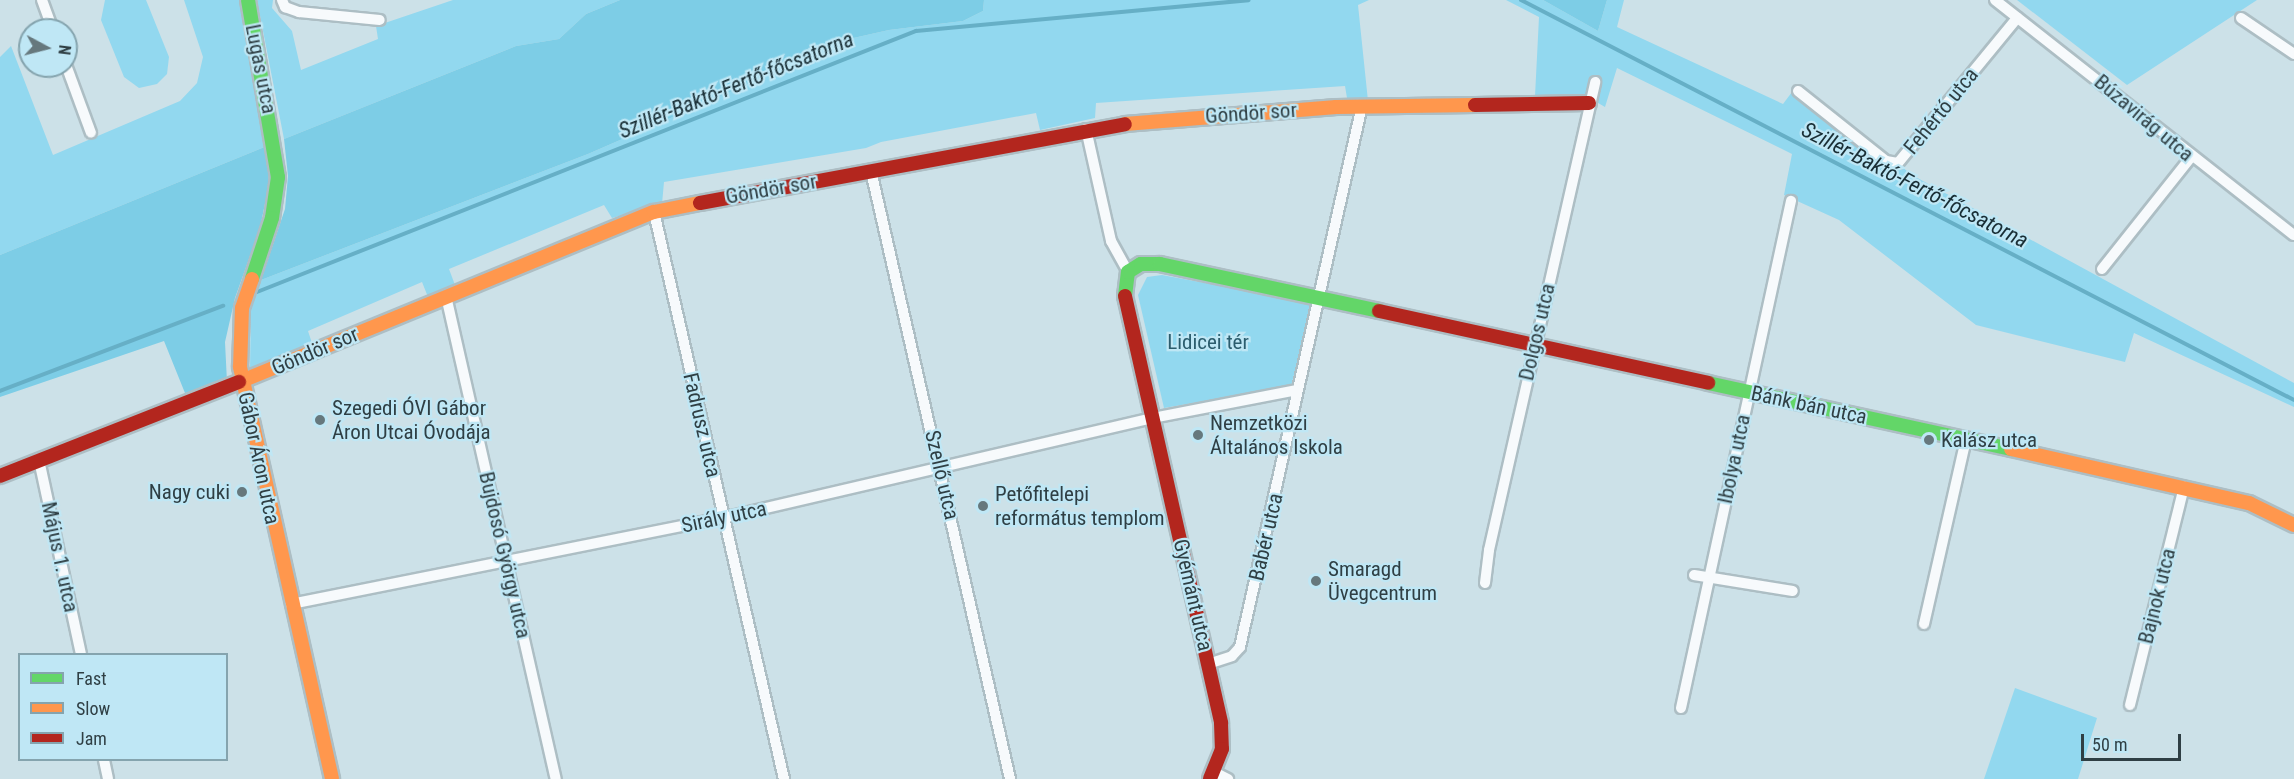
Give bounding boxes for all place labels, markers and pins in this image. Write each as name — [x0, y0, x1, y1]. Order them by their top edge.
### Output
place label: Szegedi ÓVI Gábor Áron Utcai Óvodája — [332, 395, 490, 445]
place label: Nemzetközi Általános Iskola — [1210, 410, 1343, 460]
marker: Szegedi ÓVI Gábor Áron Utcai Óvodája — [313, 413, 327, 427]
place label: Kalász utca — [1941, 427, 2037, 453]
marker: Nemzetközi Általános Iskola — [1191, 428, 1205, 442]
marker: Kalász utca — [1922, 433, 1936, 447]
place label: Nagy cuki — [149, 479, 230, 505]
place label: Petőfitelepi református templom — [995, 481, 1165, 531]
marker: Nagy cuki — [235, 485, 249, 499]
marker: Petőfitelepi református templom — [976, 499, 990, 513]
place label: Smaragd Üvegcentrum — [1328, 556, 1437, 606]
marker: Smaragd Üvegcentrum — [1309, 574, 1323, 588]

